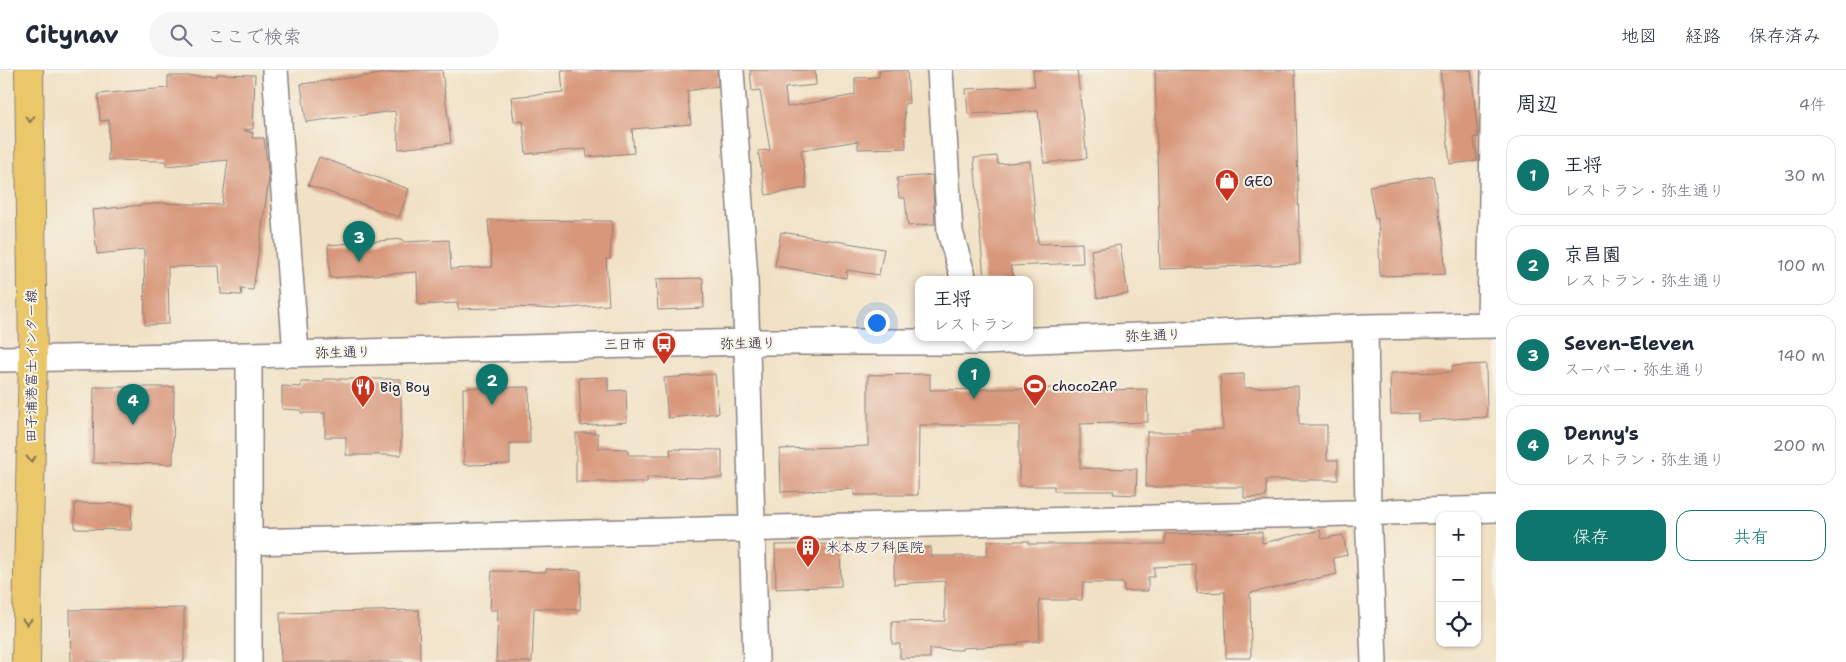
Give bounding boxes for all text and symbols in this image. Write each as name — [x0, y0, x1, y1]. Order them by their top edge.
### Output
search box — [149, 12, 499, 57]
text: Citynav — [25, 19, 119, 51]
icon: search — [167, 21, 195, 49]
text: ここで検索 — [207, 24, 302, 49]
text: 地図 — [1621, 24, 1657, 48]
text: 経路 — [1685, 24, 1721, 48]
text: 保存済み — [1749, 24, 1821, 48]
text: 周辺 — [1516, 90, 1558, 118]
text: 4件 — [1799, 94, 1826, 115]
one-way arrow — [24, 115, 35, 123]
text: 王将 — [1564, 152, 1602, 177]
text: 1 — [1529, 165, 1537, 186]
text: 30 m — [1784, 165, 1825, 186]
shop icon: GEO — [1214, 168, 1240, 202]
place label: GEO — [1244, 172, 1273, 190]
text: レストラン · 弥生通り — [1564, 180, 1725, 201]
pin: 3 — [343, 221, 375, 262]
text: 京昌園 — [1564, 242, 1621, 267]
text: 2 — [1527, 255, 1539, 276]
text: 100 m — [1777, 255, 1825, 276]
text: レストラン · 弥生通り — [1564, 270, 1725, 291]
popup — [915, 276, 1033, 341]
text: 王将 — [933, 286, 971, 311]
street label: 田子浦港富士インター線 — [22, 289, 40, 443]
your location — [864, 310, 890, 336]
text: レストラン — [933, 314, 1015, 335]
street label: 弥生通り — [1125, 325, 1181, 345]
bus stop icon: 三日市 — [651, 331, 677, 365]
text: Seven-Eleven — [1564, 331, 1694, 356]
street label: 弥生通り — [720, 334, 776, 352]
place label: 三日市 — [604, 335, 646, 353]
street label: 弥生通り — [315, 343, 371, 361]
text: 3 — [1527, 345, 1539, 366]
text: 140 m — [1778, 345, 1825, 366]
pin: 1 — [958, 358, 990, 399]
text: スーパー · 弥生通り — [1564, 359, 1707, 380]
pin: 2 — [476, 364, 508, 405]
sports icon: chocoZAP — [1022, 373, 1048, 407]
restaurant icon: Big Boy — [350, 374, 376, 408]
place label: chocoZAP — [1052, 377, 1117, 395]
place label: Big Boy — [380, 378, 430, 396]
pin: 4 — [117, 384, 149, 425]
text: Denny's — [1564, 421, 1639, 446]
text: 4 — [1527, 435, 1539, 456]
text: 200 m — [1773, 435, 1825, 456]
text: レストラン · 弥生通り — [1564, 449, 1725, 470]
one-way arrow — [25, 455, 36, 463]
button: 保存 — [1516, 510, 1666, 561]
button: 共有 — [1676, 510, 1826, 561]
map controls — [1436, 512, 1481, 647]
button: + — [1436, 512, 1481, 557]
building icon: 米本皮フ科医院 — [795, 534, 821, 568]
place label: 米本皮フ科医院 — [826, 538, 924, 556]
button: − — [1436, 557, 1481, 602]
button: locate — [1436, 602, 1481, 647]
one-way arrow — [22, 618, 32, 626]

